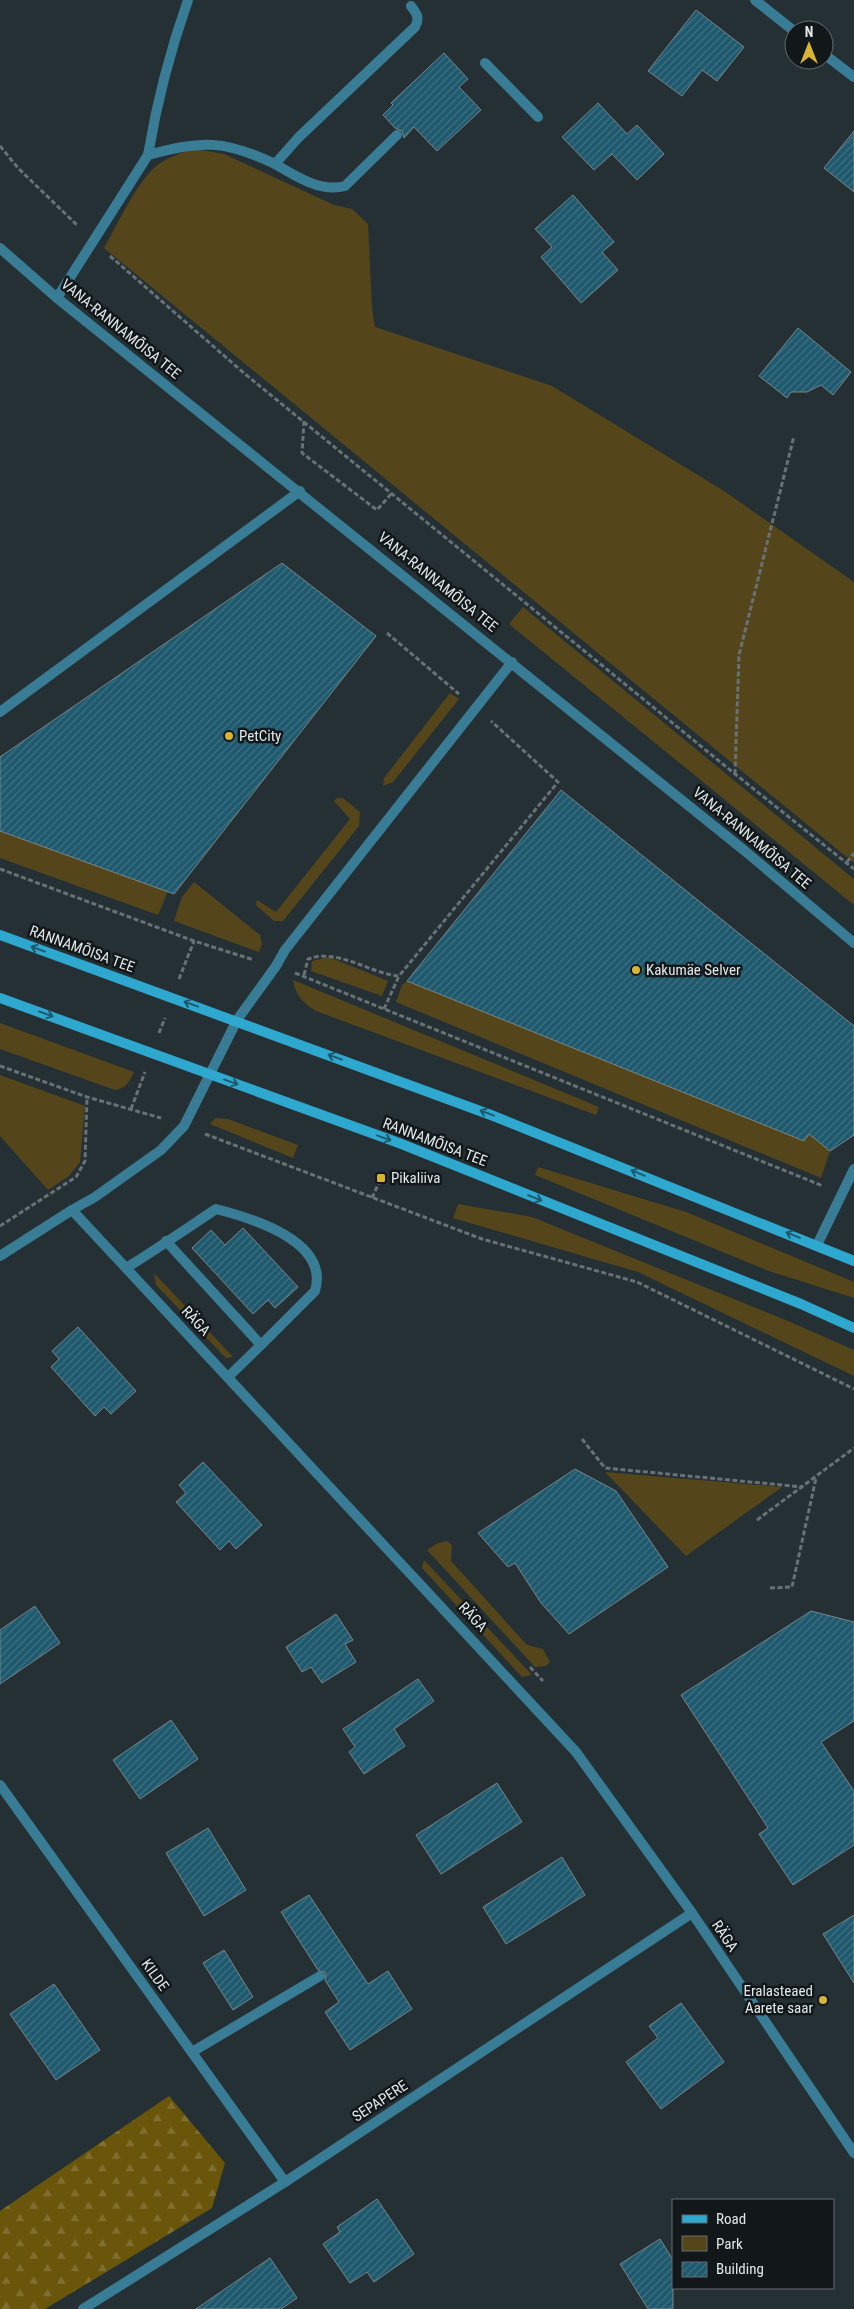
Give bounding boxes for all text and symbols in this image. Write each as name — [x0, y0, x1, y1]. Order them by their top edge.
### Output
north arrow — [784, 20, 834, 70]
text: N — [805, 24, 813, 40]
street label: VANA-RANNAMÕISA TEE — [58, 275, 184, 383]
street label: VANA-RANNAMÕISA TEE — [375, 528, 501, 636]
place label: PetCity — [239, 727, 281, 745]
marker: PetCity — [223, 730, 235, 742]
street label: VANA-RANNAMÕISA TEE — [689, 783, 815, 893]
street label: RANNAMÕISA TEE — [27, 922, 137, 976]
one-way arrow — [31, 944, 46, 953]
place label: Kakumäe Selver — [646, 961, 741, 979]
marker: Kakumäe Selver — [630, 964, 642, 976]
one-way arrow — [184, 999, 199, 1008]
one-way arrow — [38, 1010, 53, 1019]
one-way arrow — [328, 1052, 343, 1061]
one-way arrow — [224, 1078, 239, 1087]
one-way arrow — [480, 1108, 495, 1117]
street label: RANNAMÕISA TEE — [380, 1114, 490, 1170]
one-way arrow — [376, 1134, 391, 1143]
one-way arrow — [631, 1168, 646, 1178]
place label: Pikaliiva — [391, 1169, 441, 1187]
marker: Pikaliiva — [375, 1172, 387, 1184]
one-way arrow — [527, 1193, 542, 1203]
one-way arrow — [786, 1230, 801, 1239]
street label: RÄGA — [178, 1302, 214, 1340]
street label: RÄGA — [455, 1598, 491, 1636]
street label: RÄGA — [708, 1917, 742, 1955]
street label: KILDE — [137, 1956, 173, 1994]
place label: Eralasteaed Aarete saar — [743, 1982, 813, 2017]
marker: Eralasteaed Aarete saar — [817, 1994, 829, 2006]
street label: SEPAPERE — [349, 2076, 411, 2126]
legend — [672, 2199, 834, 2289]
text: Road — [716, 2210, 746, 2228]
text: Park — [716, 2235, 743, 2253]
text: Building — [716, 2260, 764, 2278]

